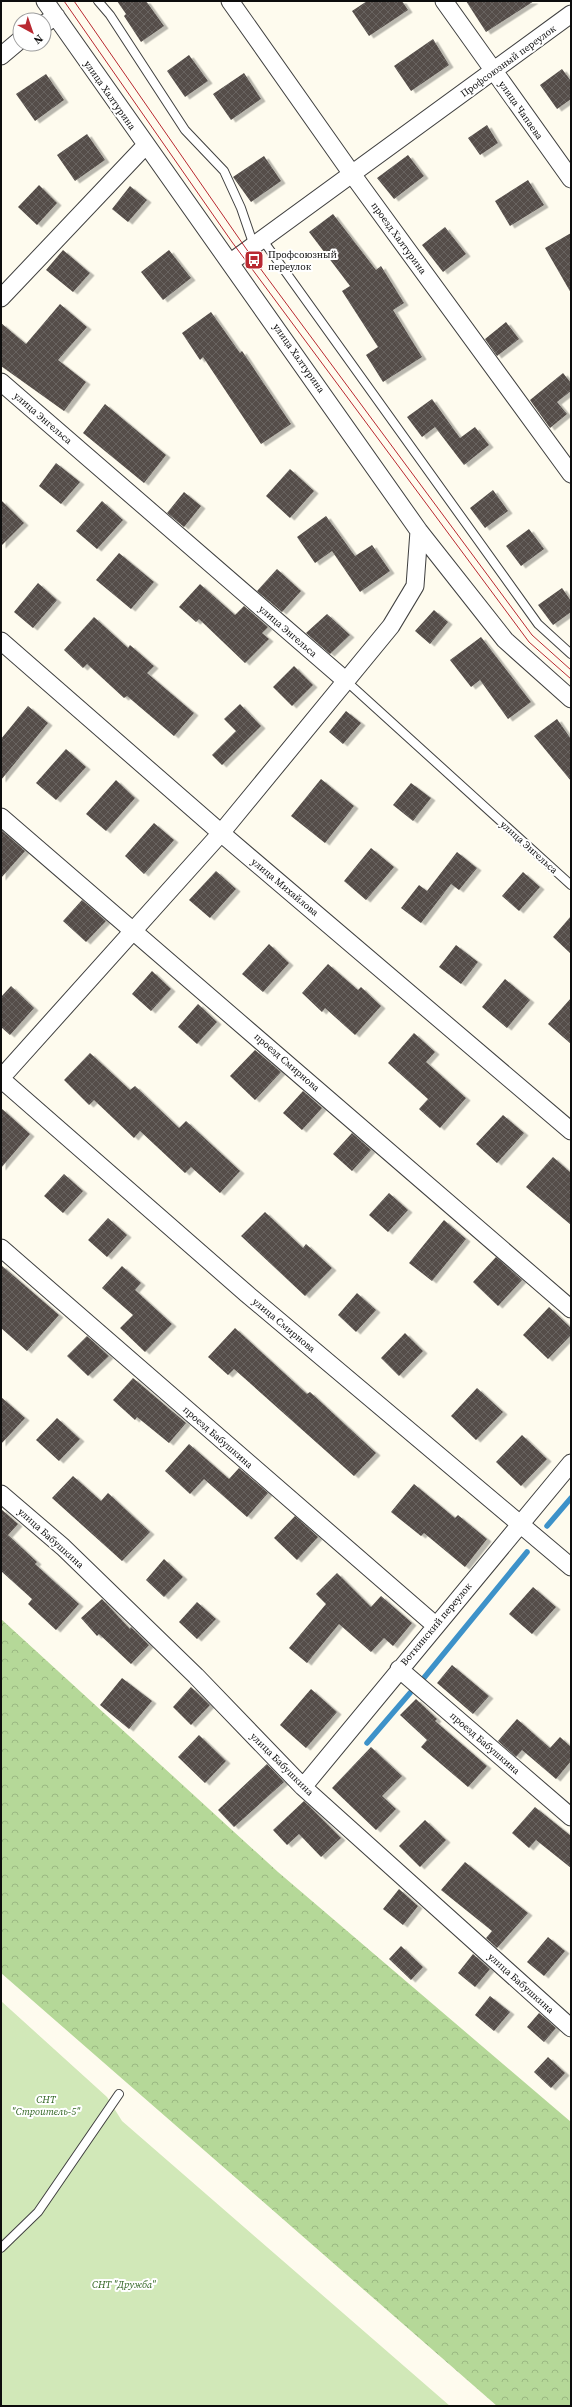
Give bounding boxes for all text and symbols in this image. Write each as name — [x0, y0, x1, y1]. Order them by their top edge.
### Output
north arrow — [12, 12, 52, 52]
street label: Профсоюзный переулок — [458, 22, 559, 100]
text: N — [30, 31, 46, 48]
street label: улица Халтурина — [81, 58, 139, 133]
street label: улица Чапаева — [496, 78, 547, 143]
street label: проезд Халтурина — [368, 199, 430, 277]
place label: Профсоюзный переулок — [268, 248, 338, 273]
bus stop icon: Профсоюзный переулок — [243, 249, 265, 271]
street label: улица Халтурина — [270, 321, 328, 396]
street label: улица Энгельса — [11, 389, 76, 447]
street label: улица Энгельса — [256, 602, 321, 660]
street label: улица Энгельса — [497, 818, 561, 877]
street label: улица Михайлова — [249, 855, 322, 920]
street label: проезд Смирнова — [251, 1030, 323, 1095]
street label: улица Смирнова — [250, 1295, 319, 1356]
street label: проезд Бабушкина — [180, 1403, 256, 1472]
street label: улица Бабушкина — [15, 1505, 87, 1572]
street label: Воткинский переулок — [398, 1580, 475, 1668]
street label: проезд Бабушкина — [447, 1709, 523, 1778]
street label: улица Бабушкина — [248, 1730, 317, 1799]
street label: улица Бабушкина — [485, 1950, 557, 2017]
park label: СНТ "Строитель-5" — [12, 2093, 81, 2118]
park label: СНТ "Дружба" — [92, 2278, 157, 2291]

